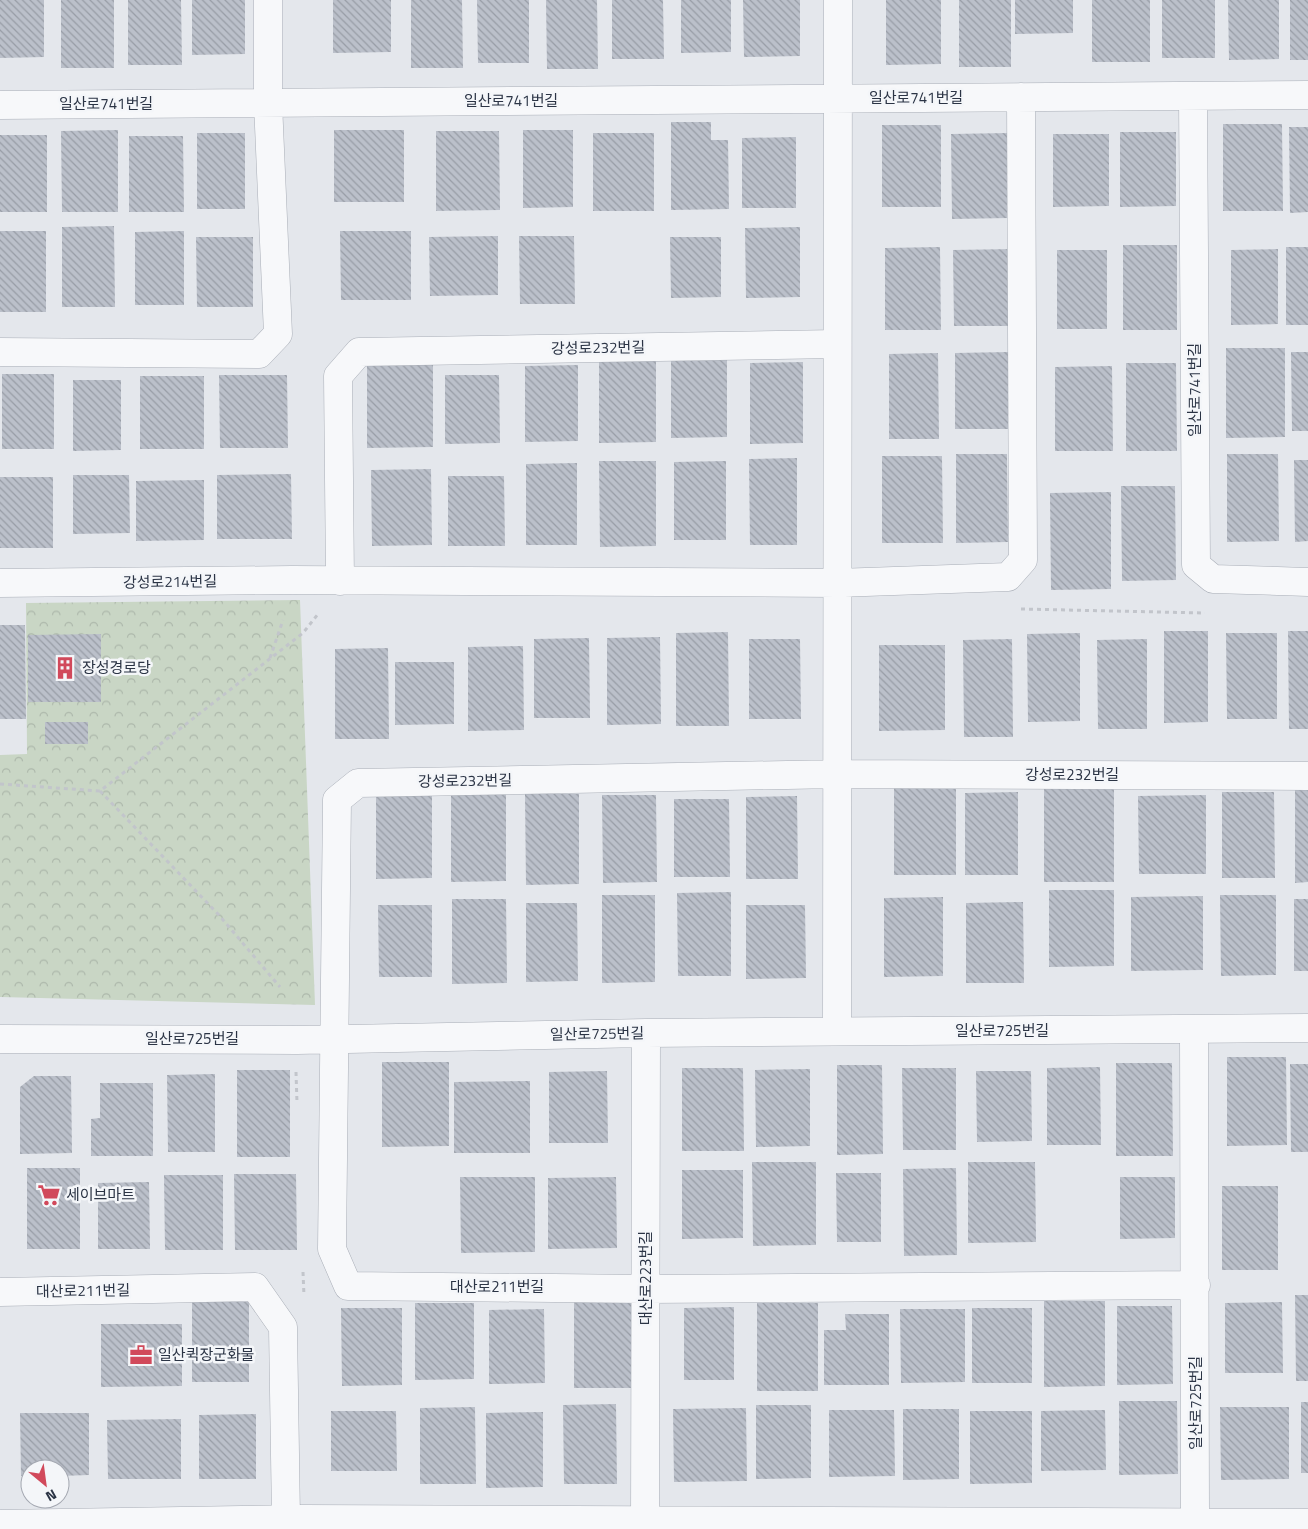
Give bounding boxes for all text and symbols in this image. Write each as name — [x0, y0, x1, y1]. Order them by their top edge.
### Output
street label: 일산로741번길 — [869, 86, 963, 109]
street label: 일산로741번길 — [464, 89, 558, 112]
street label: 일산로741번길 — [59, 92, 153, 115]
street label: 강성로232번길 — [551, 335, 645, 360]
street label: 일산로741번길 — [1183, 343, 1206, 437]
street label: 강성로214번길 — [123, 569, 217, 594]
building icon: 장성경로당 — [52, 655, 78, 681]
place label: 장성경로당 — [82, 656, 151, 679]
street label: 강성로232번길 — [1025, 763, 1119, 786]
street label: 강성로232번길 — [418, 768, 512, 793]
street label: 일산로725번길 — [955, 1019, 1049, 1042]
street label: 일산로725번길 — [550, 1021, 644, 1046]
street label: 일산로725번길 — [145, 1027, 239, 1050]
supermarket icon: 세이브마트 — [36, 1182, 62, 1208]
place label: 세이브마트 — [66, 1183, 135, 1206]
street label: 대산로223번길 — [634, 1231, 657, 1325]
street label: 대산로211번길 — [450, 1275, 544, 1298]
street label: 대산로211번길 — [36, 1278, 130, 1303]
office icon: 일산퀵장군화물 — [128, 1342, 154, 1368]
place label: 일산퀵장군화물 — [158, 1343, 255, 1366]
street label: 일산로725번길 — [1184, 1356, 1207, 1450]
north arrow — [20, 1459, 70, 1509]
text: N — [42, 1484, 61, 1507]

